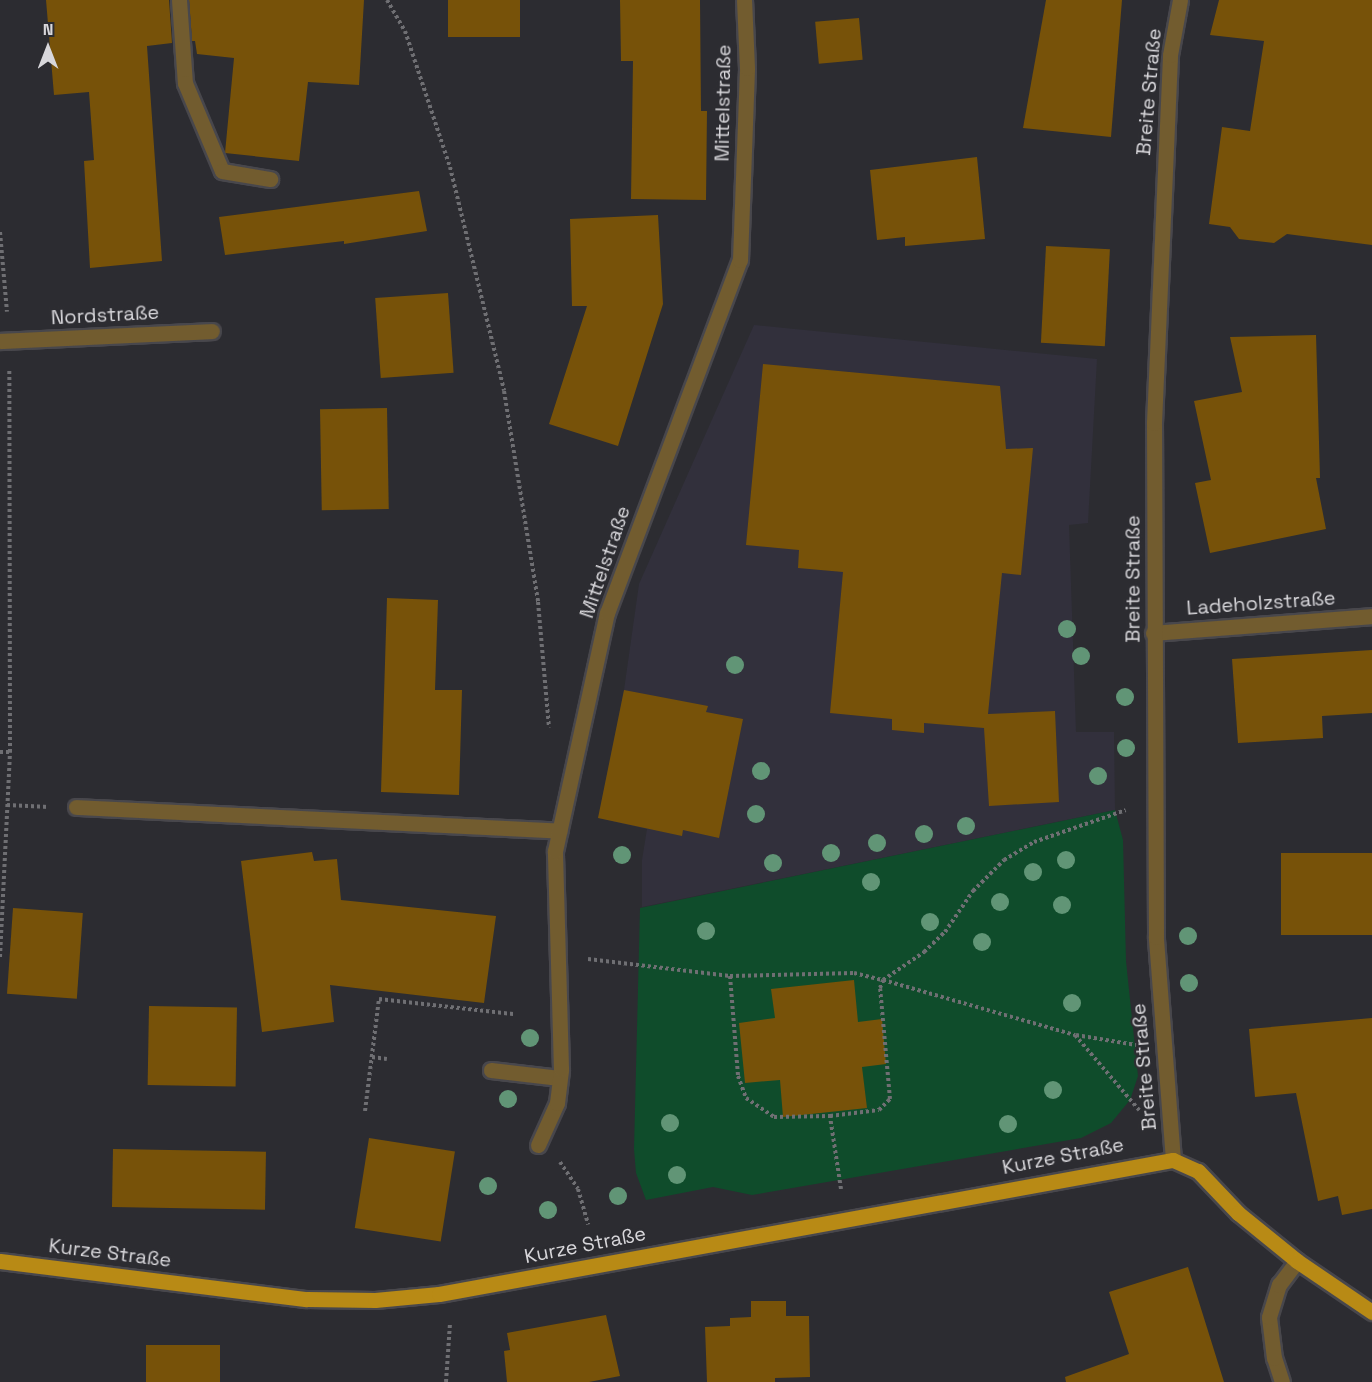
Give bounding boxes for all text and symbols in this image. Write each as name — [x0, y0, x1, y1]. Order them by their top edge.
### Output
north arrow — [18, 18, 78, 78]
text: N — [43, 19, 53, 40]
street label: Breite Straße — [1131, 27, 1167, 157]
street label: Mittelstraße — [710, 44, 736, 162]
street label: Nordstraße — [50, 300, 160, 330]
street label: Mittelstraße — [575, 503, 635, 621]
street label: Breite Straße — [1121, 515, 1145, 643]
street label: Ladeholzstraße — [1186, 586, 1336, 620]
street label: Breite Straße — [1126, 1002, 1162, 1132]
street label: Kurze Straße — [1000, 1132, 1126, 1180]
street label: Kurze Straße — [522, 1221, 648, 1269]
street label: Kurze Straße — [47, 1234, 173, 1272]

